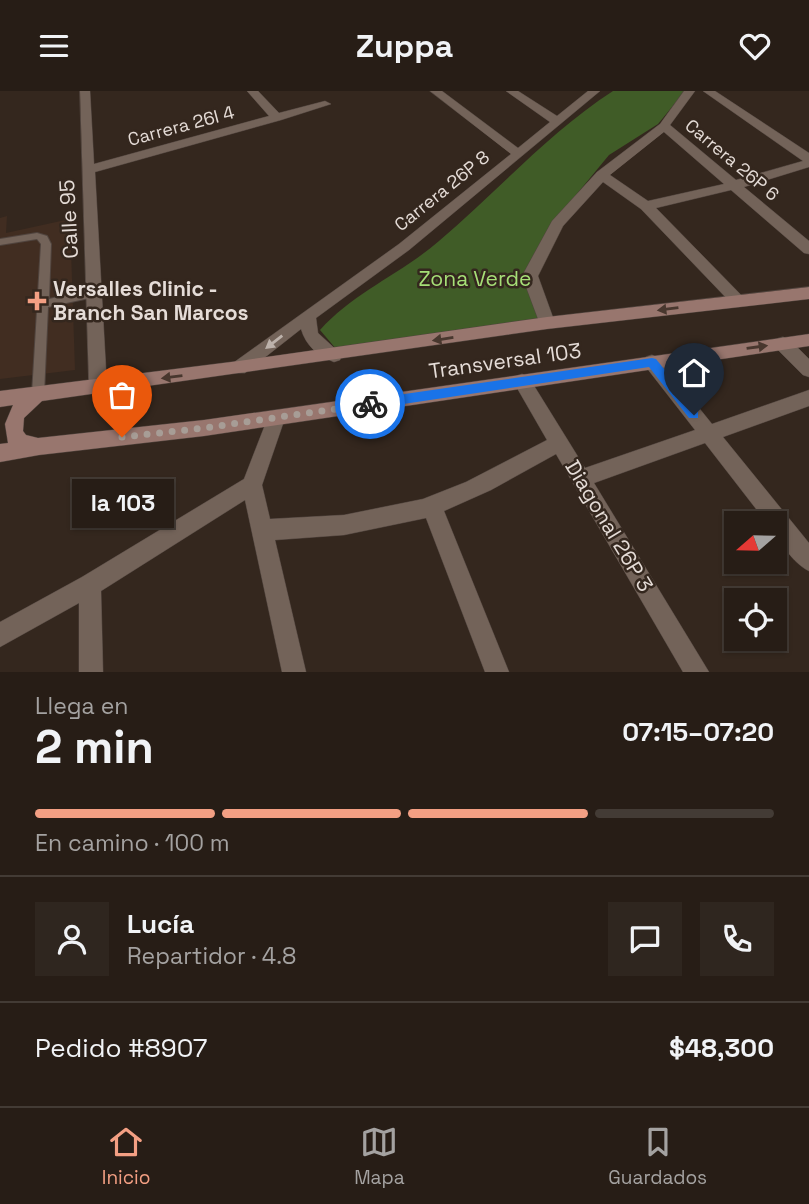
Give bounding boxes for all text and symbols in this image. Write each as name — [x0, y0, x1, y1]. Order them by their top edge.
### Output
text: Zuppa — [356, 26, 453, 66]
icon: menu — [35, 27, 73, 65]
icon: heart — [736, 27, 774, 65]
street label: Carrera 26I 4 — [125, 100, 237, 151]
street label: Carrera 26P 6 — [681, 114, 784, 206]
street label: Carrera 26P 8 — [389, 145, 494, 236]
street label: Calle 95 — [53, 179, 84, 259]
park label: Zona Verde — [419, 265, 532, 292]
place label: Versalles Clinic - Branch San Marcos — [53, 275, 249, 326]
marker: Versalles Clinic - Branch San Marcos — [27, 291, 47, 311]
one-way arrow — [657, 304, 679, 315]
one-way arrow — [265, 334, 283, 349]
one-way arrow — [432, 334, 454, 345]
street label: Transversal 103 — [427, 336, 583, 385]
one-way arrow — [746, 342, 768, 353]
pin — [664, 343, 724, 415]
icon: home — [675, 354, 713, 392]
pin — [92, 365, 152, 437]
courier — [335, 369, 405, 439]
one-way arrow — [160, 372, 182, 383]
icon: bag — [103, 376, 141, 414]
icon: bike — [351, 385, 389, 423]
street label: Diagonal 26P 3 — [559, 455, 659, 597]
callout: la 103 — [71, 479, 173, 528]
text: la 103 — [91, 488, 155, 518]
north arrow — [724, 511, 788, 574]
map controls — [724, 511, 787, 651]
button: locate — [724, 588, 787, 651]
text: Llega en — [35, 691, 128, 721]
text: 07:15–07:20 — [622, 715, 774, 749]
text: 2 min — [35, 718, 154, 776]
text: En camino · 100 m — [35, 828, 230, 858]
button: person — [35, 902, 109, 976]
button: chat — [608, 902, 682, 976]
button: phone — [700, 902, 774, 976]
text: Lucía — [127, 907, 194, 941]
text: Repartidor · 4.8 — [127, 941, 296, 971]
text: Pedido #8907 — [35, 1031, 208, 1065]
text: $48,300 — [669, 1031, 774, 1065]
tab: Inicio — [102, 1123, 151, 1190]
tab: Mapa — [354, 1123, 405, 1190]
tab: Guardados — [608, 1123, 707, 1190]

